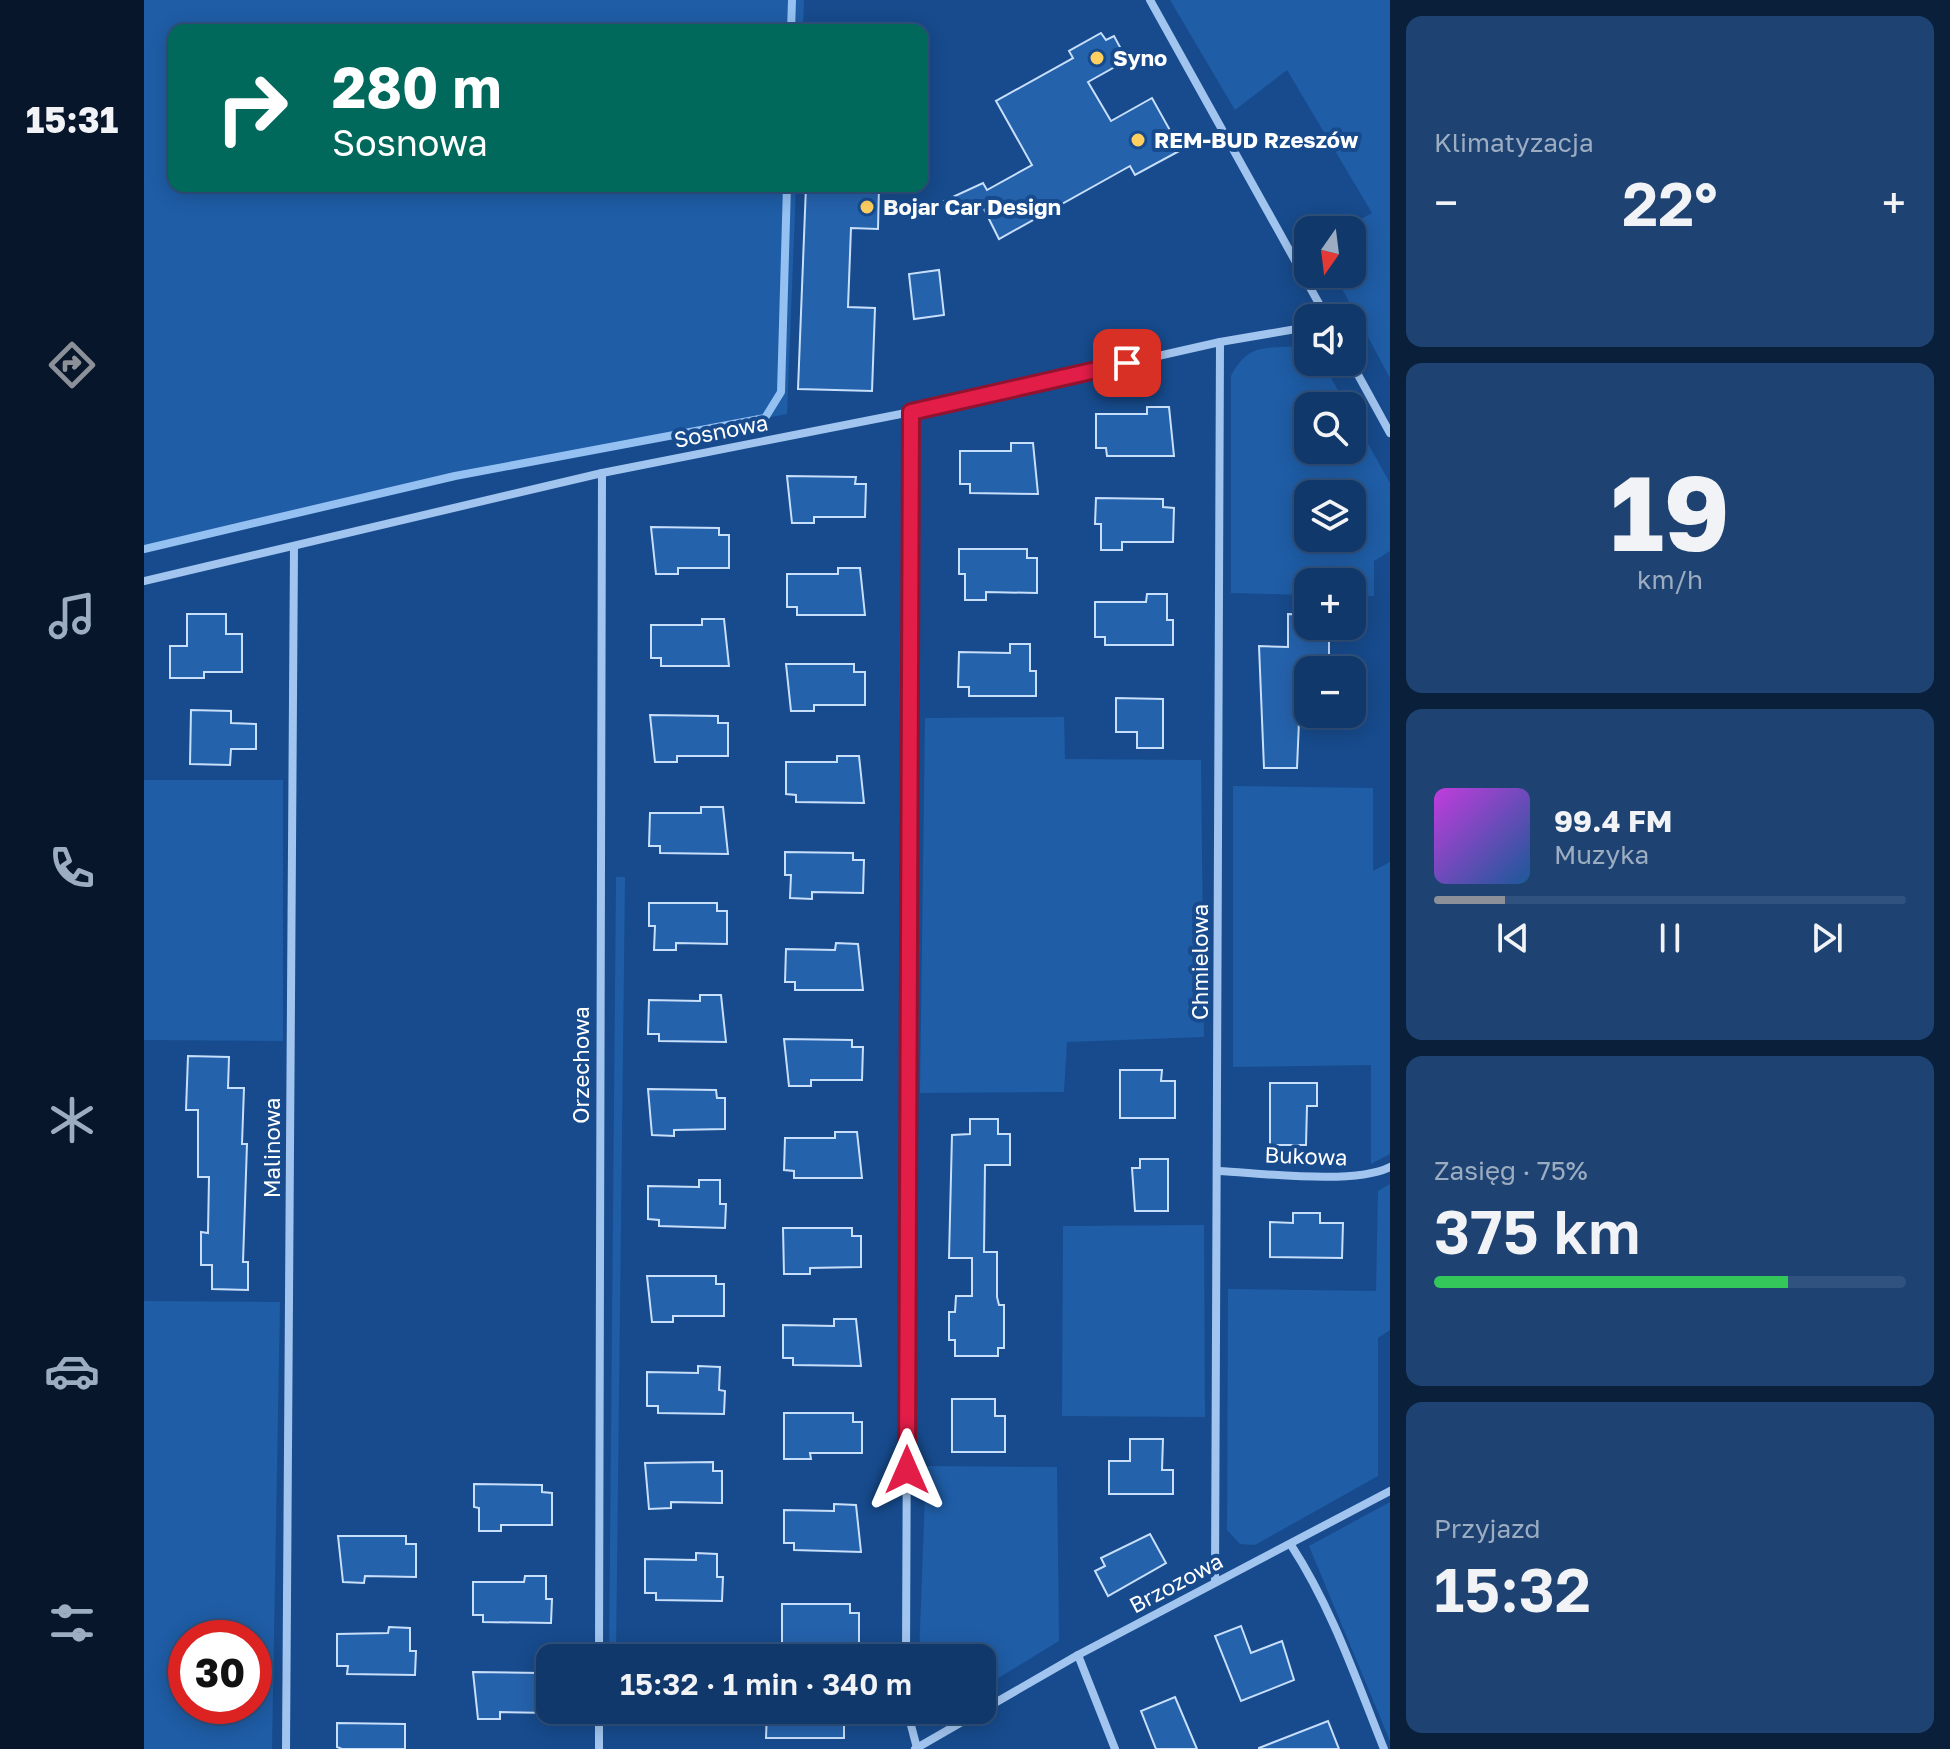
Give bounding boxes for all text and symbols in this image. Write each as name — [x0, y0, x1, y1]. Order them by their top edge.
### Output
place label: Syno — [1113, 44, 1167, 71]
marker: Syno — [1088, 49, 1106, 67]
text: 280 m — [332, 53, 501, 120]
icon: right — [200, 56, 304, 160]
text: 15:31 — [26, 98, 118, 141]
text: Sosnowa — [332, 121, 488, 164]
place label: REM-BUD Rzeszów — [1154, 126, 1359, 153]
text: Klimatyzacja — [1434, 127, 1594, 158]
marker: REM-BUD Rzeszów — [1129, 131, 1147, 149]
text: 22° — [1622, 167, 1718, 239]
text: − — [1434, 176, 1458, 229]
text: + — [1882, 176, 1906, 229]
place label: Bojar Car Design — [883, 193, 1061, 220]
marker: Bojar Car Design — [858, 198, 876, 216]
north arrow — [1294, 216, 1366, 288]
map controls — [1294, 216, 1366, 728]
button: sound — [1294, 304, 1366, 376]
pin — [1093, 329, 1161, 397]
icon: directions — [44, 337, 100, 393]
icon: arrive — [1105, 341, 1149, 385]
button: search — [1294, 392, 1366, 464]
street label: Sosnowa — [672, 408, 770, 453]
text: 19 — [1610, 449, 1730, 574]
button: layers — [1294, 480, 1366, 552]
text: km/h — [1637, 564, 1703, 595]
button: + — [1294, 568, 1366, 640]
icon: music — [44, 588, 100, 644]
button: − — [1294, 656, 1366, 728]
text: 99.4 FM — [1554, 803, 1673, 839]
text: Muzyka — [1554, 839, 1649, 870]
icon: phone — [44, 840, 100, 896]
street label: Chmielowa — [1186, 904, 1213, 1020]
icon: previous — [1491, 916, 1535, 960]
icon: pause — [1648, 916, 1692, 960]
icon: next — [1805, 916, 1849, 960]
street label: Orzechowa — [567, 1006, 594, 1124]
icon: climate — [44, 1092, 100, 1148]
street label: Malinowa — [258, 1098, 285, 1198]
street label: Bukowa — [1264, 1141, 1348, 1170]
text: Zasięg · 75% — [1434, 1155, 1588, 1186]
text: 375 km — [1434, 1195, 1641, 1267]
icon: car — [44, 1343, 100, 1399]
position arrow — [865, 1428, 949, 1512]
text: Przyjazd — [1434, 1513, 1540, 1544]
street label: Brzozowa — [1124, 1547, 1227, 1618]
text: 15:32 — [1434, 1553, 1591, 1625]
icon: filters — [44, 1595, 100, 1651]
speed limit sign: 30 — [168, 1620, 272, 1724]
text: 15:32 · 1 min · 340 m — [620, 1666, 912, 1702]

